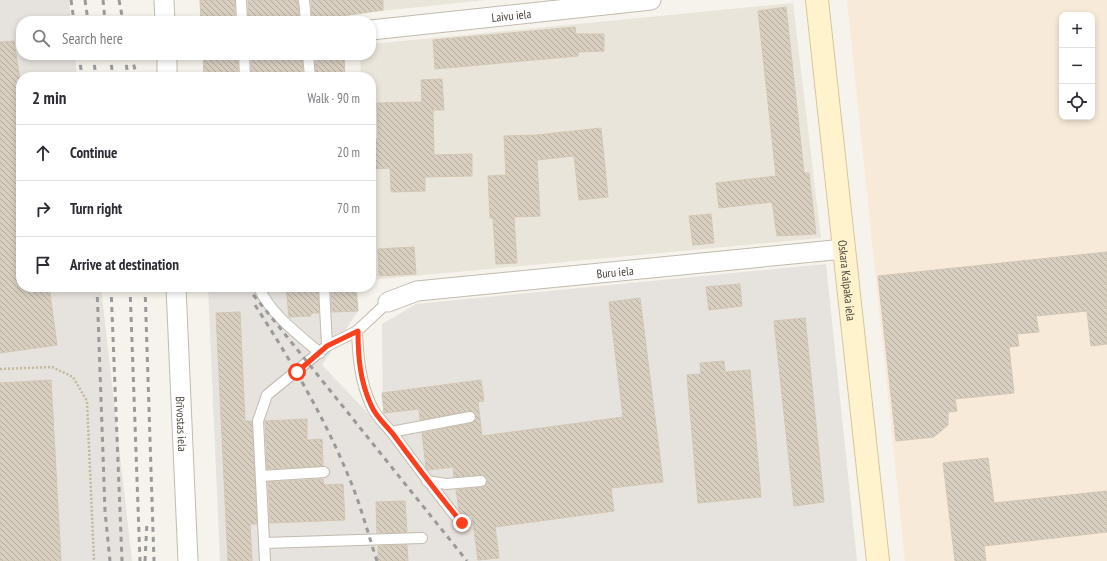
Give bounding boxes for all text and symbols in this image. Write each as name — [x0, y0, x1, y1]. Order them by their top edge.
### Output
street label: Laivu iela — [491, 5, 532, 25]
map controls — [1059, 12, 1095, 120]
button: + — [1059, 12, 1095, 48]
search box — [16, 16, 376, 60]
icon: search — [30, 27, 52, 49]
text: Search here — [62, 29, 123, 48]
button: − — [1059, 48, 1095, 84]
button: locate — [1059, 84, 1095, 120]
text: 2 min — [32, 87, 66, 109]
text: Walk · 90 m — [308, 90, 360, 107]
icon: ahead — [32, 142, 54, 164]
text: Continue — [70, 143, 117, 162]
text: 20 m — [337, 144, 360, 161]
icon: right — [32, 198, 54, 220]
text: Turn right — [70, 199, 122, 218]
text: 70 m — [337, 200, 360, 217]
street label: Oskara Kalpaka iela — [836, 239, 859, 322]
icon: arrive — [32, 254, 54, 276]
text: Arrive at destination — [70, 255, 179, 274]
street label: Buru iela — [596, 262, 634, 281]
route start — [288, 363, 306, 381]
street label: Brīvostas iela — [173, 396, 191, 452]
route end — [453, 514, 471, 532]

